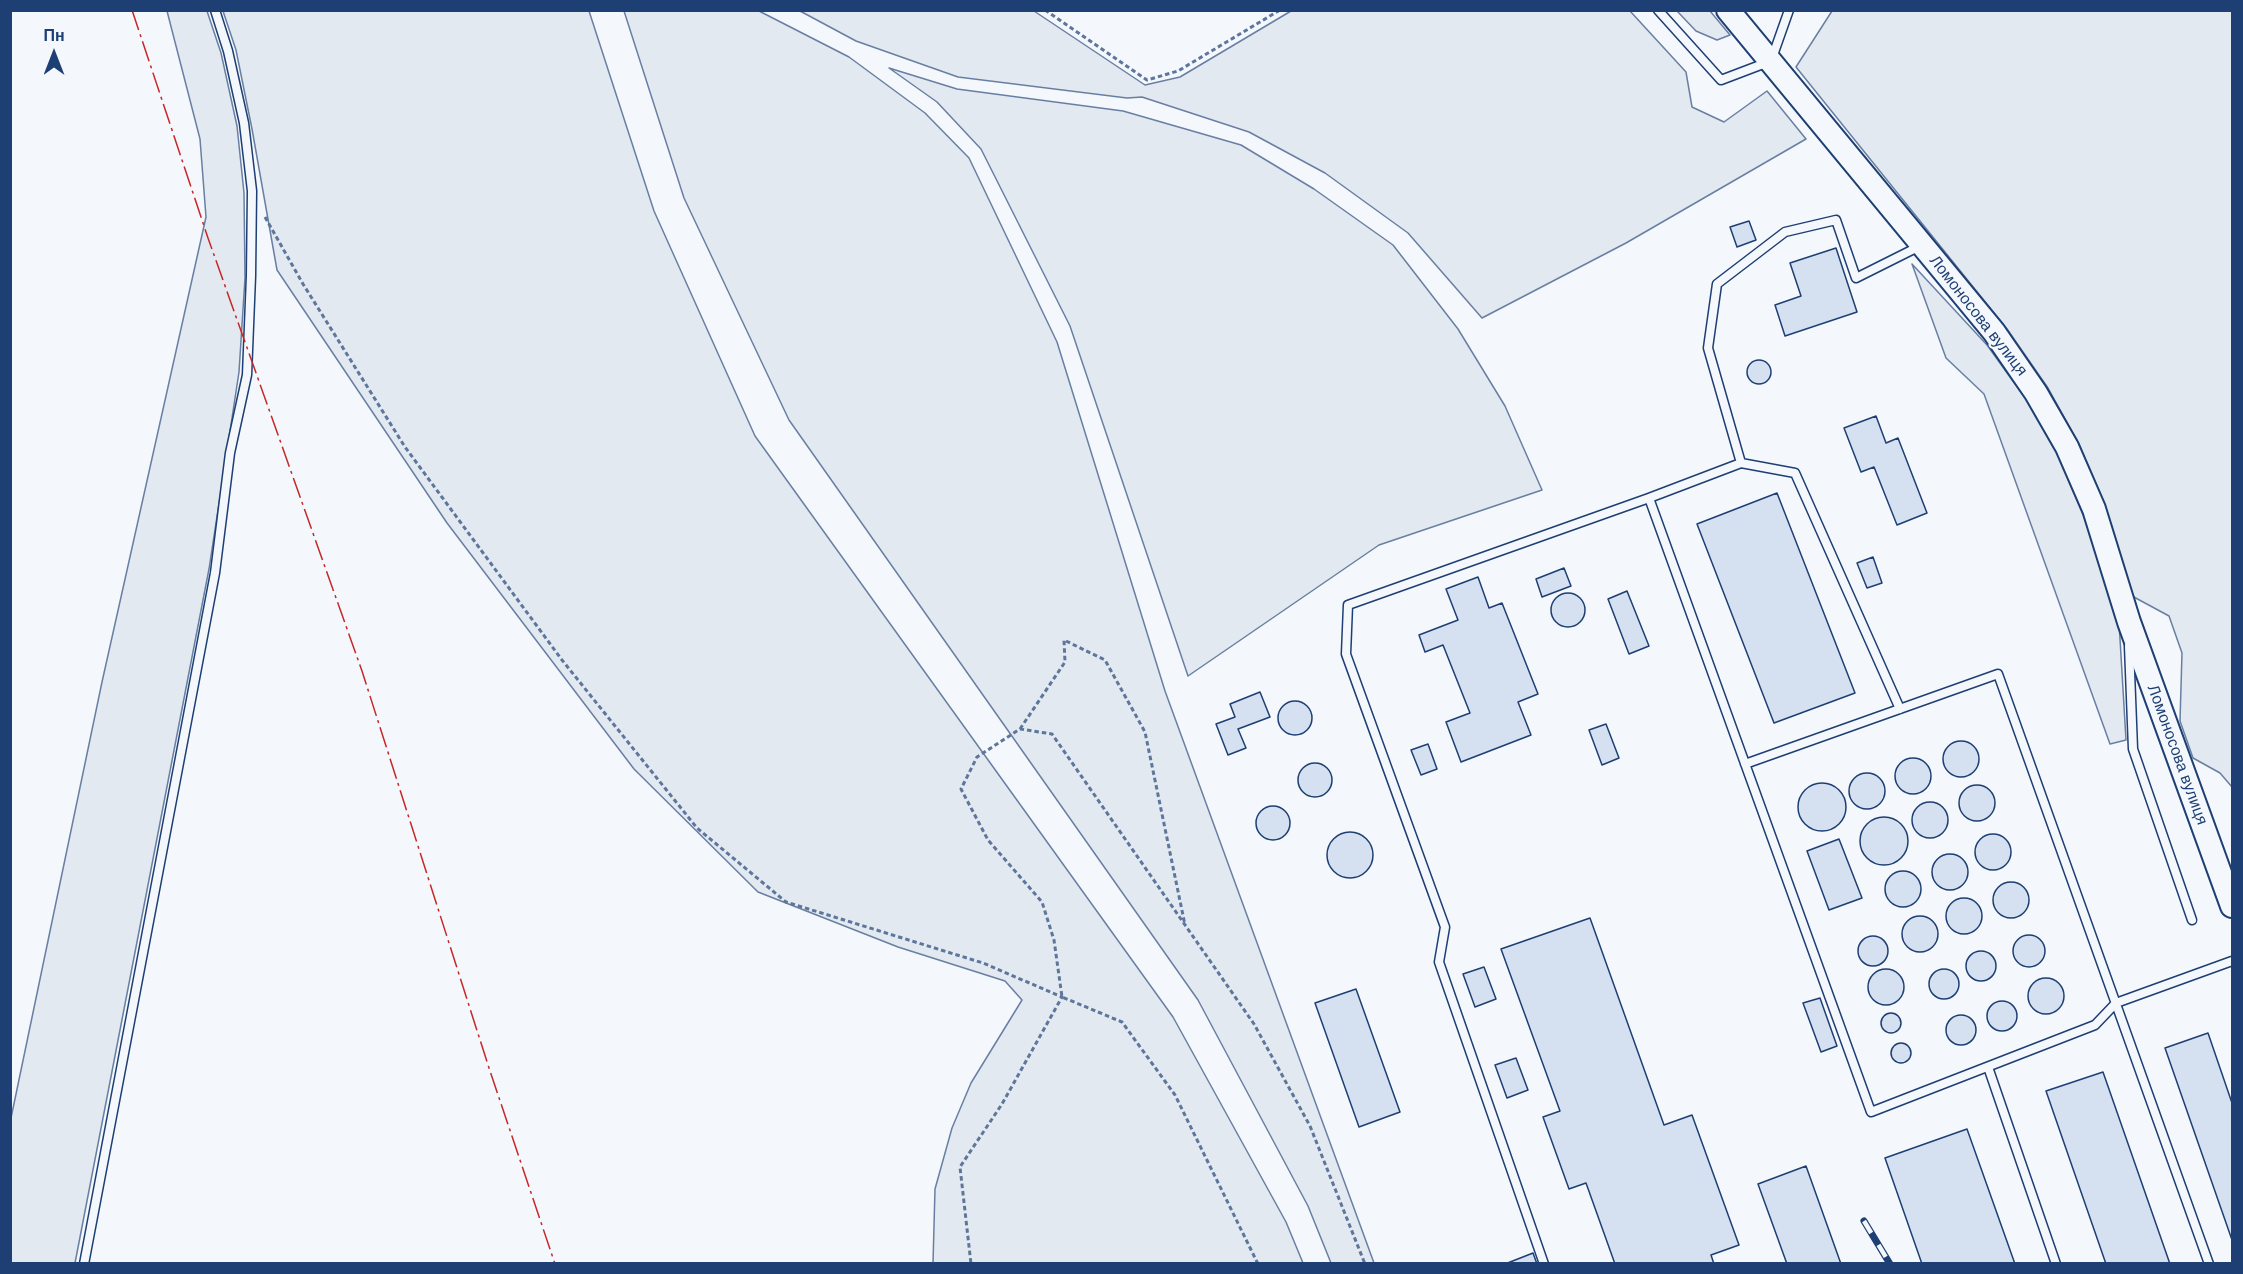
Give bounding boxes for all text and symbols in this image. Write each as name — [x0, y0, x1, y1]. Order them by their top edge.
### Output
north arrow — [24, 24, 84, 84]
text: Пн — [43, 27, 65, 44]
street label: Ломоносова вулиця — [1925, 252, 2031, 380]
street label: Ломоносова вулиця — [2143, 682, 2211, 828]

